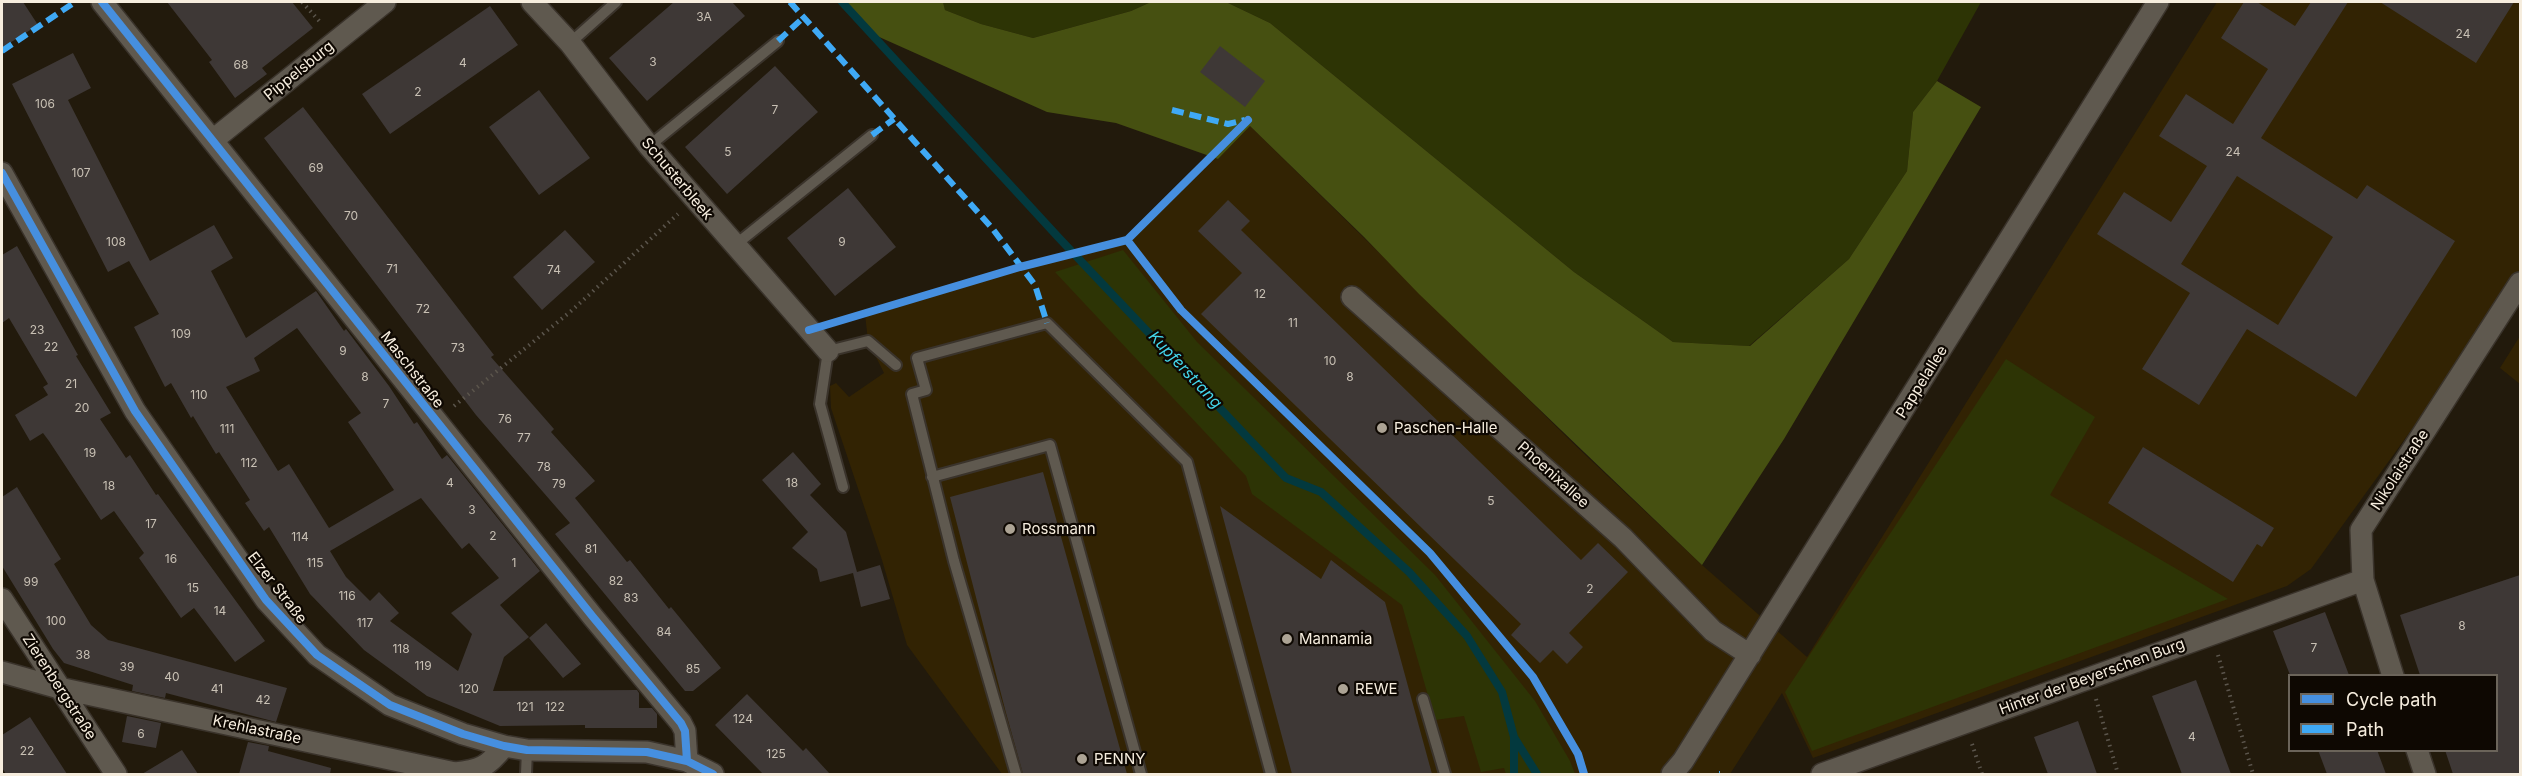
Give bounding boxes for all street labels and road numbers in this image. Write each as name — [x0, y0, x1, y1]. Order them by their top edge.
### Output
street label: Pippelsburg — [260, 37, 338, 105]
street label: Schusterbleek — [637, 134, 717, 224]
street label: Maschstraße — [377, 328, 447, 412]
street label: Pappelallee — [1893, 342, 1951, 422]
street label: Nikolaistraße — [2367, 426, 2433, 514]
street label: Phoenixallee — [1514, 438, 1592, 512]
street label: Elzer Straße — [243, 549, 311, 627]
street label: Zierenbergstraße — [18, 631, 100, 743]
street label: Hinter der Beyerschen Burg — [1997, 635, 2187, 719]
street label: Krehlastraße — [211, 712, 303, 748]

